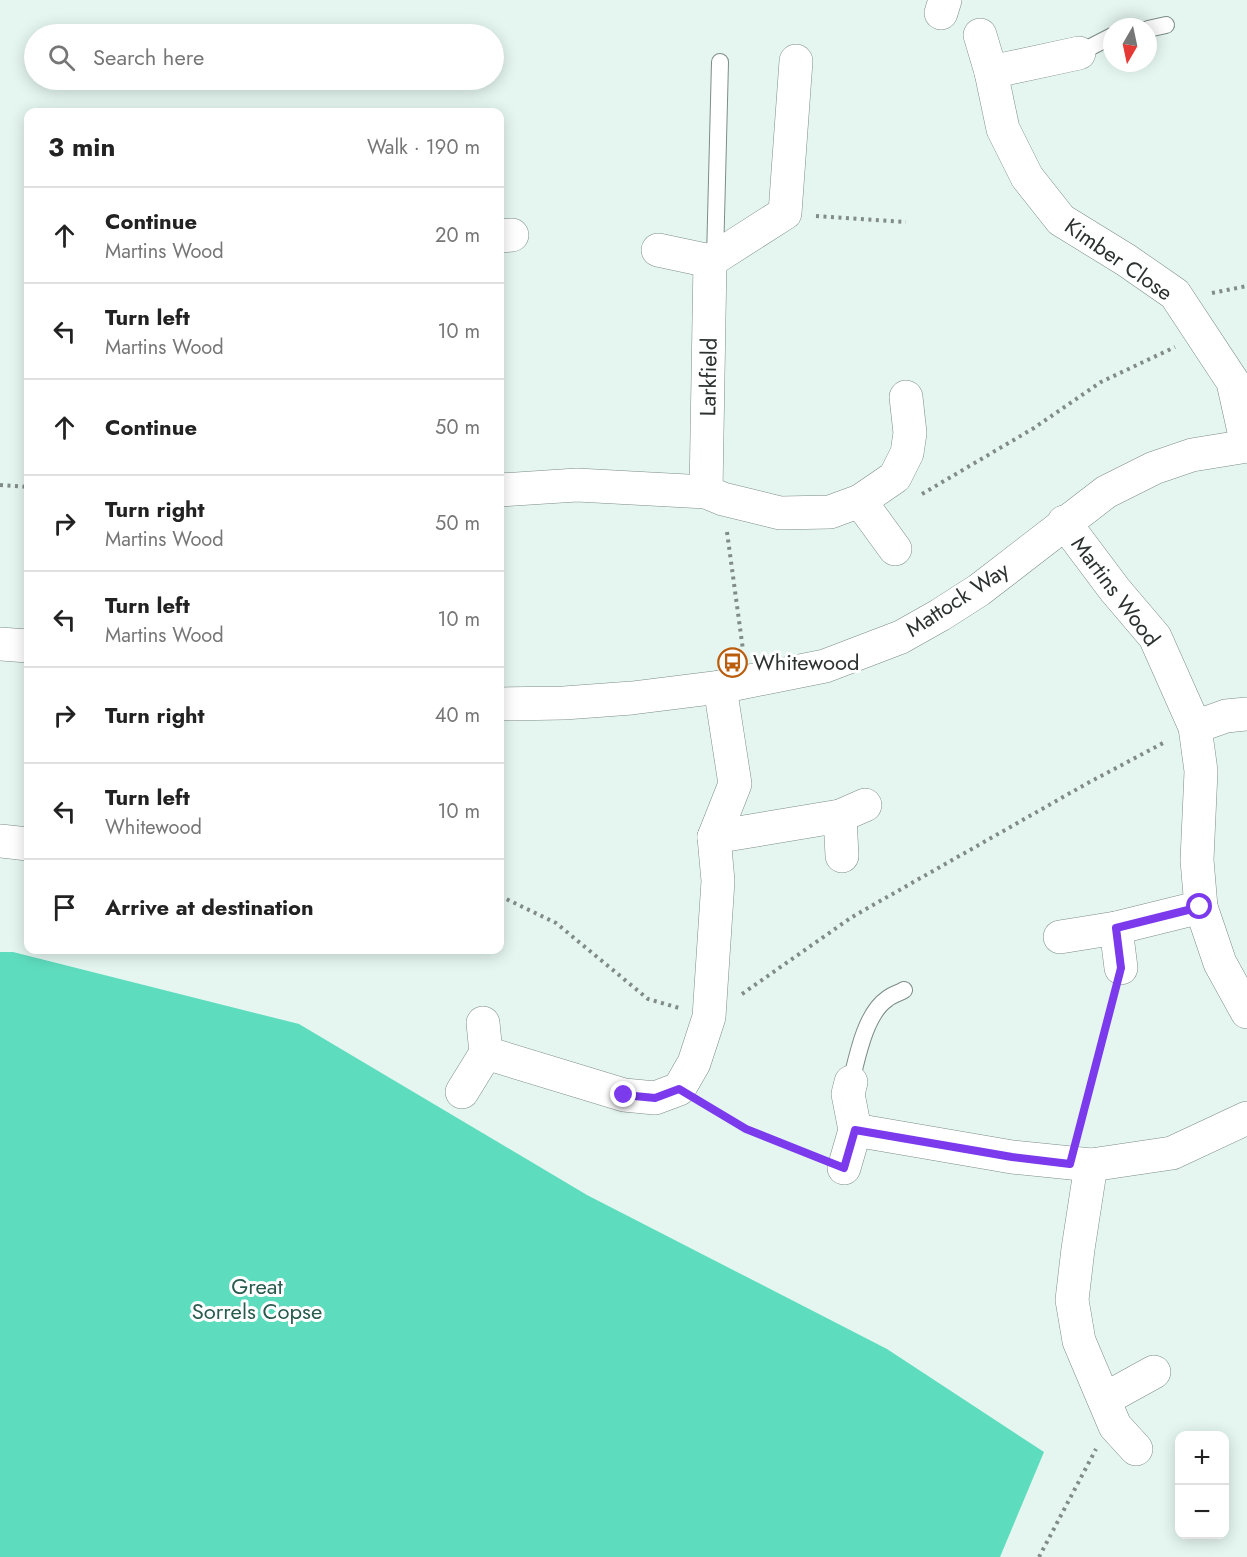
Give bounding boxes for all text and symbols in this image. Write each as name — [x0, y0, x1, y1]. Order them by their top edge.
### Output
north arrow — [1103, 18, 1157, 72]
search box — [24, 24, 504, 90]
icon: search — [45, 41, 78, 74]
text: Search here — [93, 41, 204, 73]
text: 3 min — [48, 128, 115, 166]
text: Walk · 190 m — [367, 133, 480, 162]
text: Continue — [105, 205, 197, 237]
street label: Kimber Close — [1058, 210, 1180, 308]
icon: ahead — [48, 219, 81, 252]
text: 20 m — [435, 221, 480, 250]
text: Martins Wood — [105, 237, 224, 266]
text: Turn left — [105, 301, 190, 333]
icon: left — [48, 315, 81, 348]
text: 10 m — [437, 317, 480, 346]
text: Martins Wood — [105, 333, 224, 362]
street label: Larkfield — [691, 337, 725, 417]
icon: ahead — [48, 411, 81, 444]
text: Continue — [105, 411, 197, 443]
text: 50 m — [435, 413, 480, 442]
text: Turn right — [105, 493, 205, 525]
icon: right — [48, 507, 81, 540]
text: 50 m — [435, 509, 480, 538]
text: Martins Wood — [105, 525, 224, 554]
street label: Martins Wood — [1064, 529, 1168, 653]
street label: Mattock Way — [899, 553, 1015, 644]
text: Turn left — [105, 589, 190, 621]
icon: left — [48, 603, 81, 636]
text: 10 m — [437, 605, 480, 634]
text: Martins Wood — [105, 621, 224, 650]
bus stop icon: Whitewood — [716, 646, 748, 678]
place label: Whitewood — [753, 646, 860, 678]
icon: right — [48, 699, 81, 732]
text: Turn right — [105, 699, 205, 731]
text: 40 m — [435, 701, 480, 730]
text: Turn left — [105, 781, 190, 813]
icon: left — [48, 795, 81, 828]
text: 10 m — [437, 797, 480, 826]
text: Whitewood — [105, 813, 202, 842]
icon: arrive — [48, 891, 81, 924]
text: Arrive at destination — [105, 891, 314, 923]
route start — [1186, 893, 1212, 919]
route end — [610, 1081, 636, 1107]
park label: Great Sorrels Copse — [192, 1270, 322, 1327]
map controls — [1175, 1431, 1229, 1539]
button: + — [1175, 1431, 1229, 1485]
button: − — [1175, 1485, 1229, 1539]

